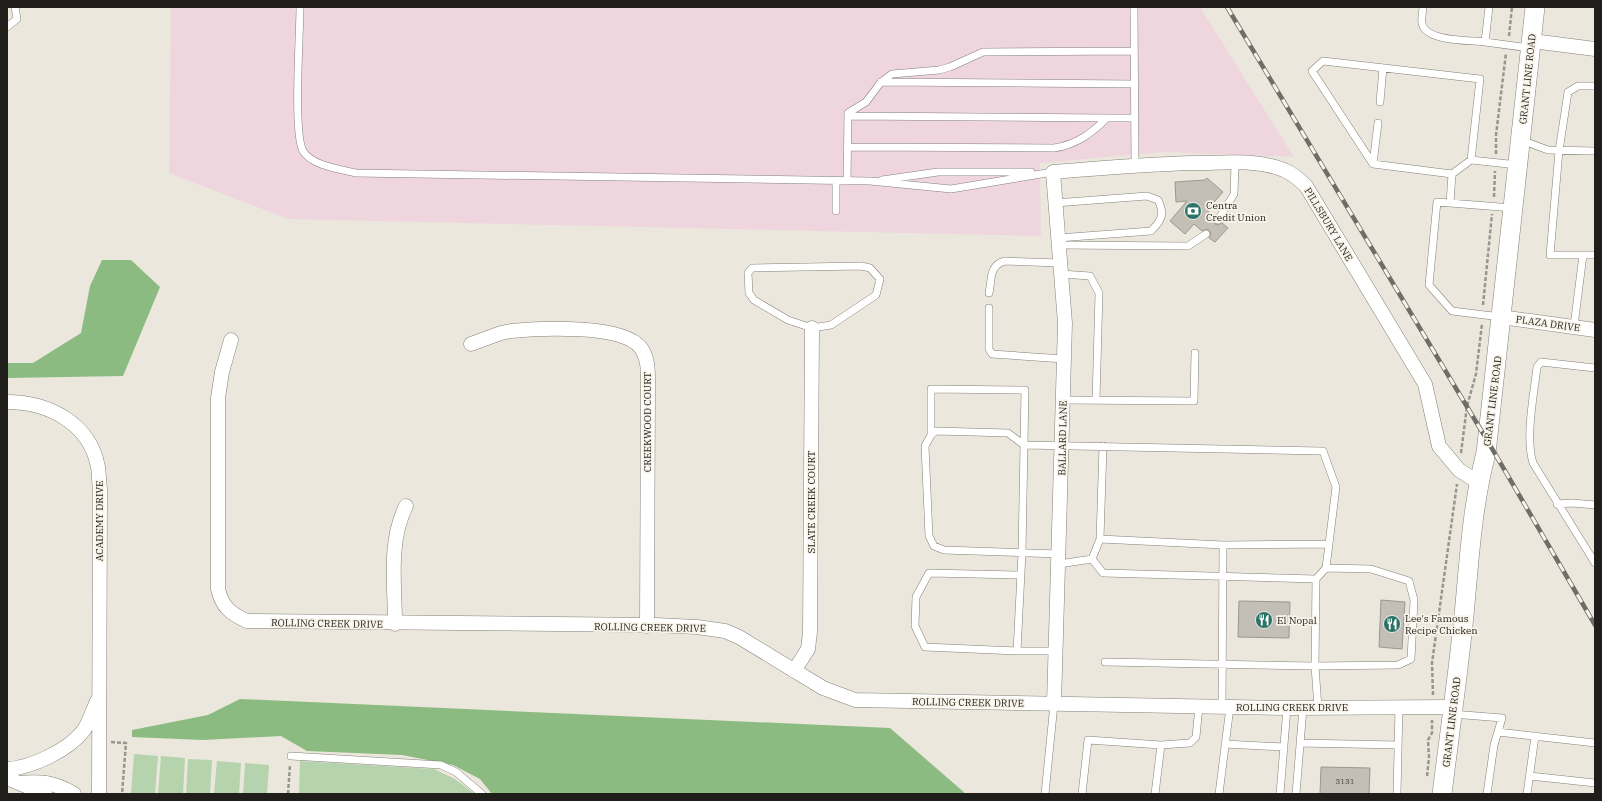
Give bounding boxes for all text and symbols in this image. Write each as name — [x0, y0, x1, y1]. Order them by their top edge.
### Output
street label: GRANT LINE ROAD — [1516, 33, 1539, 125]
street label: PILLSBURY LANE — [1301, 185, 1356, 263]
place label: Centra Credit Union — [1206, 199, 1267, 224]
bank icon: Centra Credit Union — [1183, 201, 1203, 221]
street label: PLAZA DRIVE — [1515, 313, 1581, 334]
street label: GRANT LINE ROAD — [1481, 355, 1504, 447]
street label: CREEKWOOD COURT — [641, 371, 654, 472]
street label: BALLARD LANE — [1055, 400, 1070, 476]
street label: SLATE CREEK COURT — [805, 450, 818, 553]
street label: ACADEMY DRIVE — [93, 481, 106, 561]
restaurant icon: El Nopal — [1254, 610, 1274, 630]
place label: Lee's Famous Recipe Chicken — [1405, 612, 1478, 637]
place label: El Nopal — [1277, 614, 1317, 627]
restaurant icon: Lee's Famous Recipe Chicken — [1382, 614, 1402, 634]
street label: ROLLING CREEK DRIVE — [271, 616, 383, 631]
street label: ROLLING CREEK DRIVE — [594, 620, 706, 635]
street label: GRANT LINE ROAD — [1440, 676, 1463, 768]
street label: ROLLING CREEK DRIVE — [912, 695, 1024, 710]
street label: ROLLING CREEK DRIVE — [1236, 701, 1348, 714]
house number: 3131 — [1335, 776, 1355, 786]

